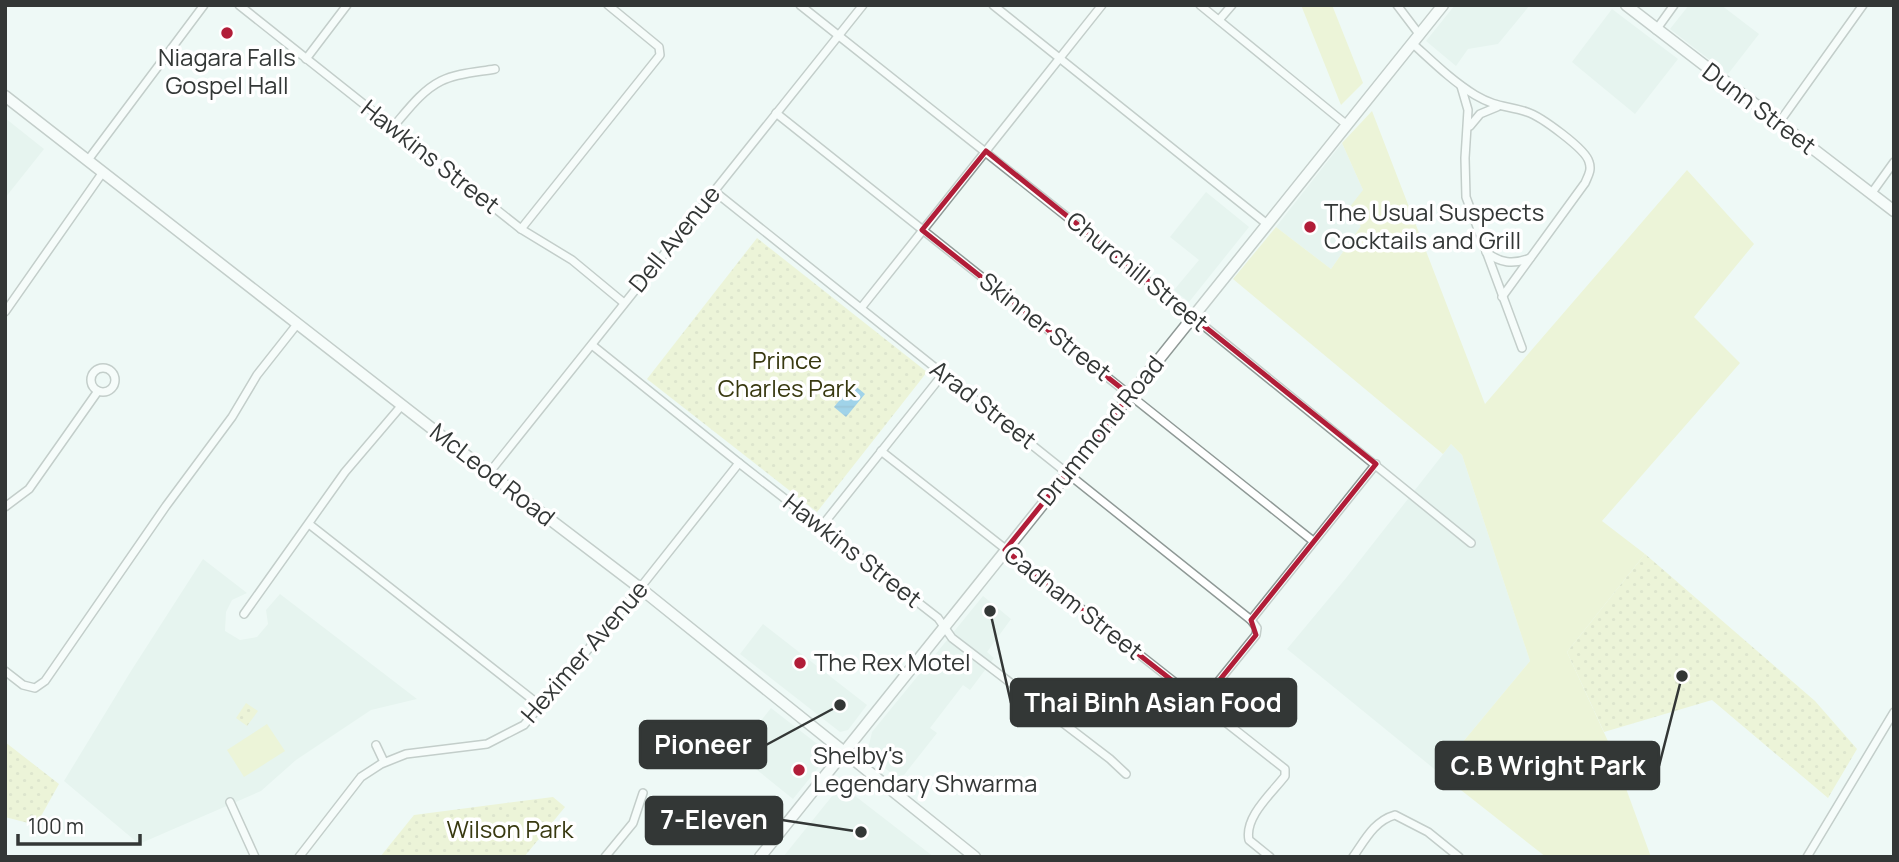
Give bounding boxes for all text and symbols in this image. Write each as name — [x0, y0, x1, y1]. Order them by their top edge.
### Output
marker: Niagara Falls Gospel Hall — [219, 25, 235, 41]
place label: Niagara Falls Gospel Hall — [158, 40, 296, 101]
street label: Dunn Street — [1696, 54, 1823, 161]
street label: Hawkins Street — [355, 91, 507, 220]
street label: Dell Avenue — [621, 178, 727, 298]
place label: The Usual Suspects Cocktails and Grill — [1324, 195, 1544, 256]
street label: Churchill Street — [1060, 203, 1216, 338]
marker: The Usual Suspects Cocktails and Grill — [1302, 219, 1318, 235]
street label: Skinner Street — [973, 264, 1119, 388]
park label: Prince Charles Park — [718, 343, 857, 404]
street label: Drummond Road — [1029, 348, 1171, 512]
street label: Arad Street — [924, 352, 1044, 456]
street label: McLeod Road — [424, 415, 562, 533]
street label: Hawkins Street — [777, 485, 929, 614]
street label: Cadham Street — [998, 537, 1150, 667]
street label: Heximer Avenue — [513, 573, 655, 729]
place label: The Rex Motel — [814, 645, 971, 678]
marker: The Rex Motel — [792, 655, 808, 671]
callout: Thai Binh Asian Food — [1011, 679, 1296, 726]
text: Thai Binh Asian Food — [1024, 684, 1282, 720]
callout: Pioneer — [640, 721, 766, 768]
text: Pioneer — [654, 726, 752, 762]
place label: Shelby's Legendary Shwarma — [813, 738, 1037, 799]
callout: C.B Wright Park — [1436, 742, 1659, 789]
text: C.B Wright Park — [1451, 747, 1646, 783]
marker: Shelby's Legendary Shwarma — [791, 762, 807, 778]
callout: 7-Eleven — [646, 797, 782, 844]
text: 7-Eleven — [660, 801, 768, 837]
scale bar — [18, 802, 140, 846]
text: 100 m — [28, 812, 84, 840]
park label: Wilson Park — [447, 812, 575, 845]

